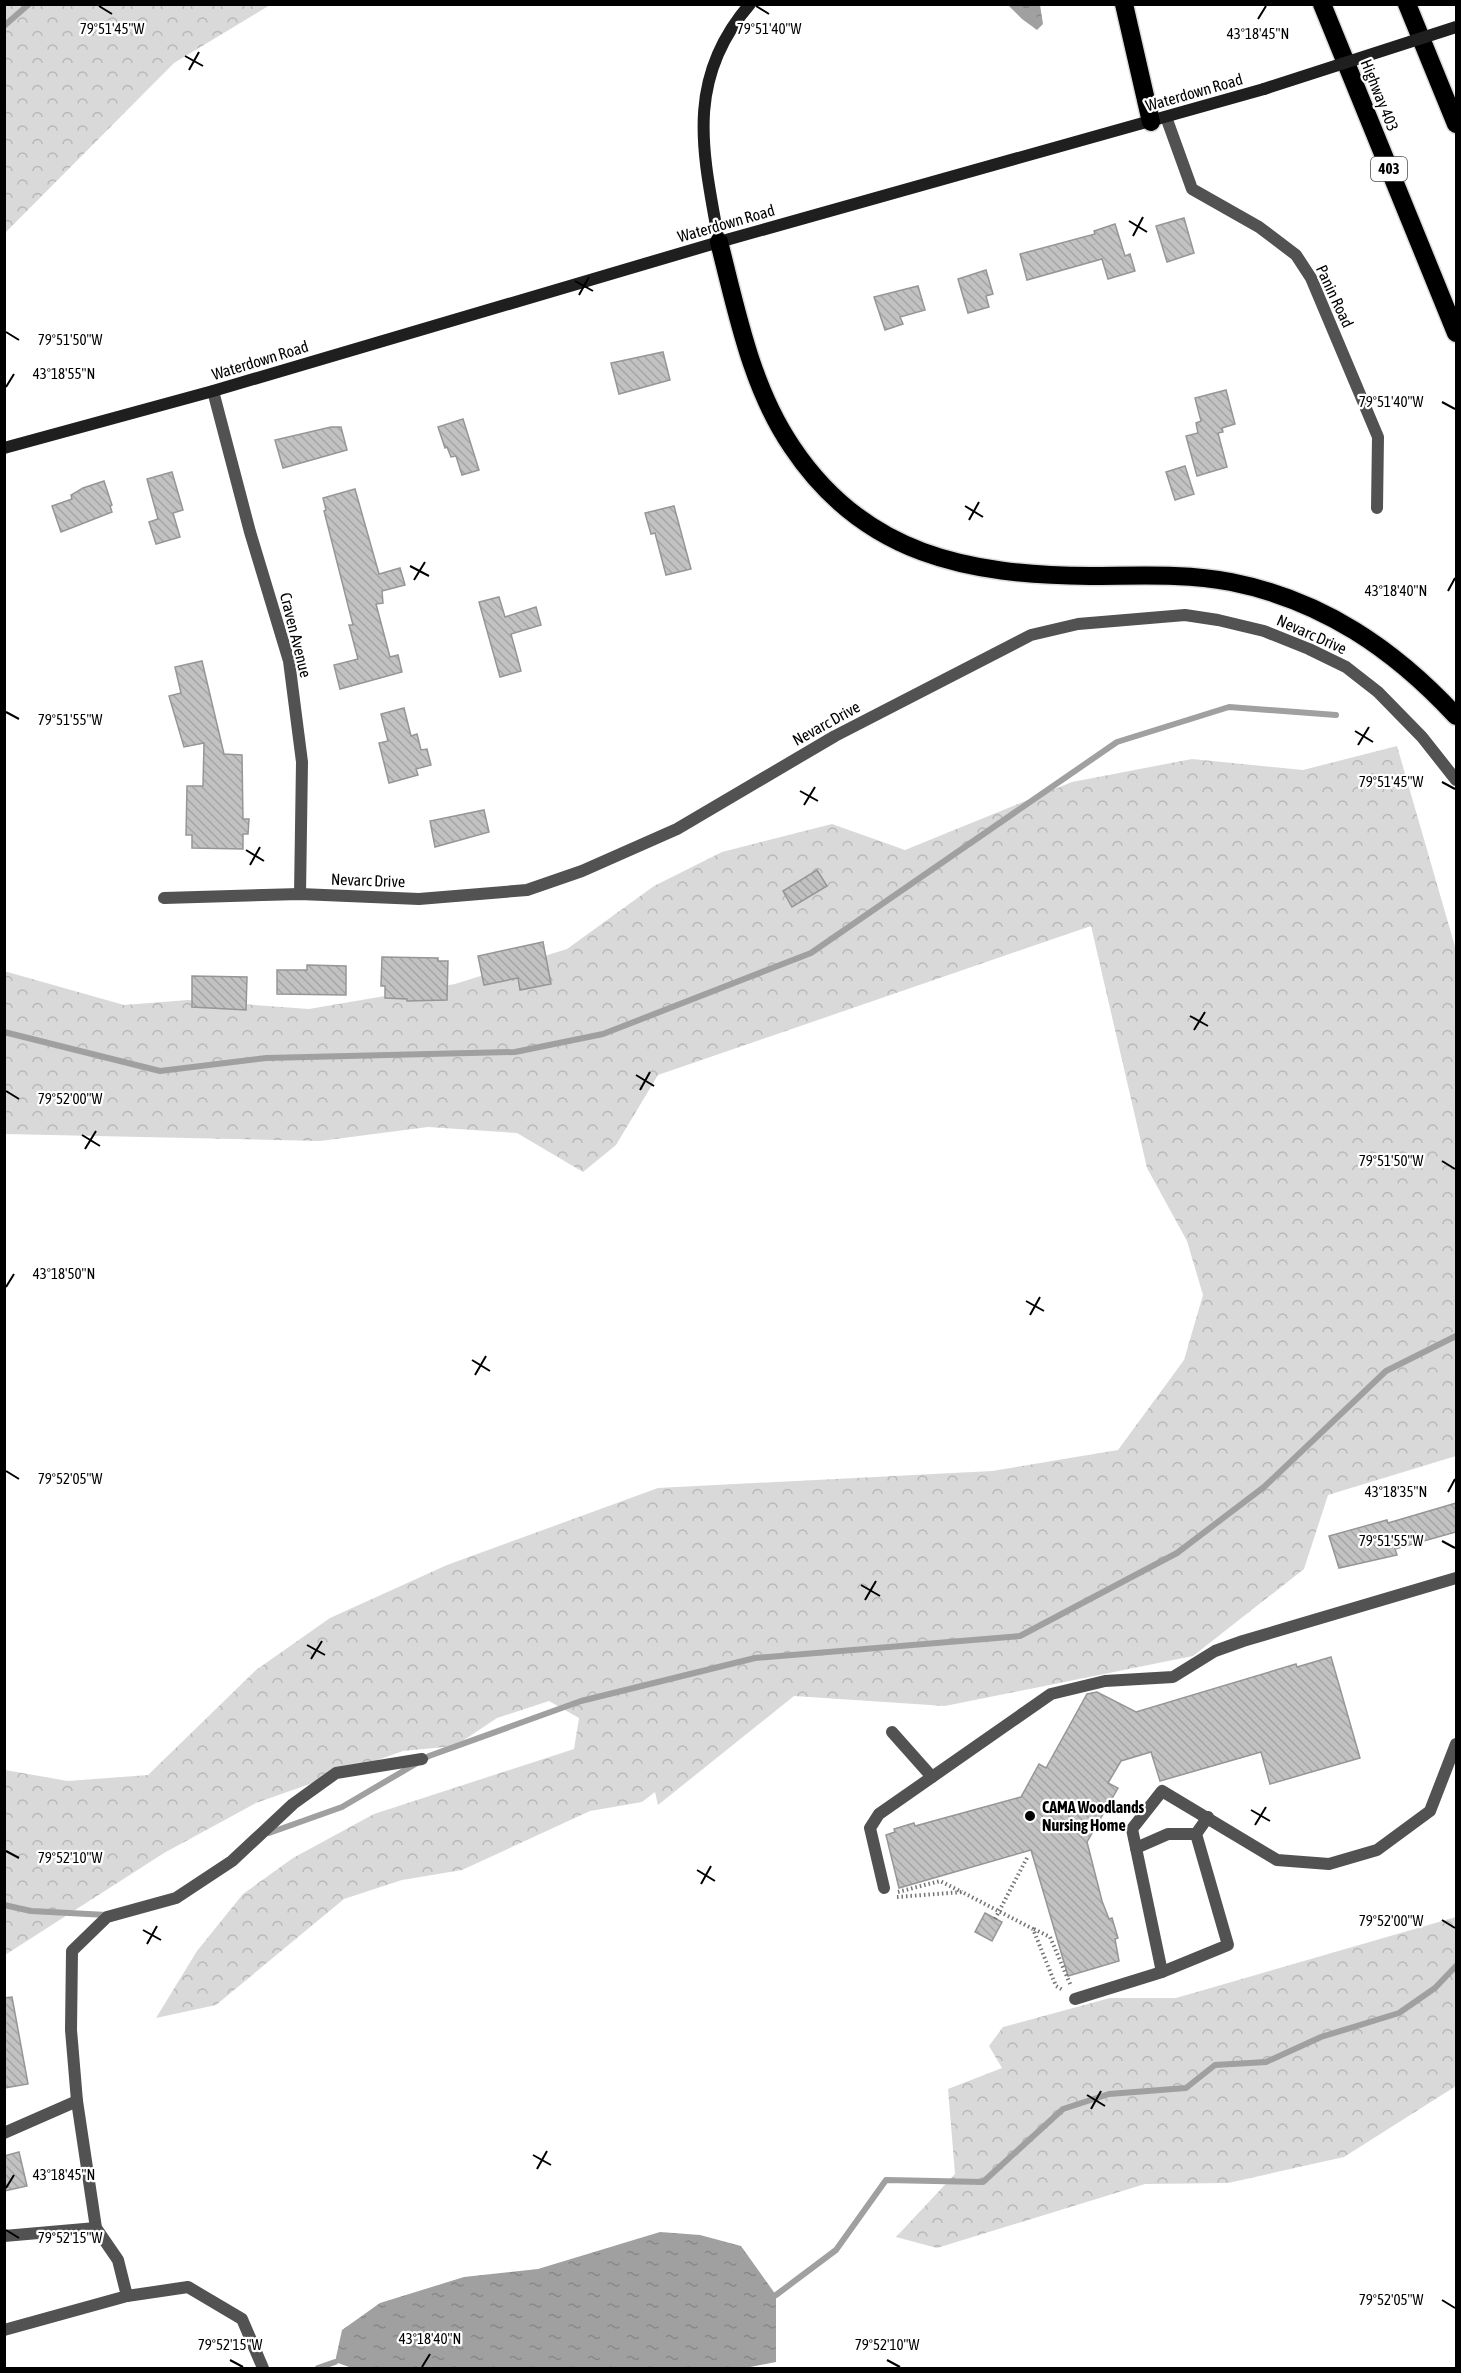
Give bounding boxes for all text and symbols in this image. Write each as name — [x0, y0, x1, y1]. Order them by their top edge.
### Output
text: 79°51'45"W — [80, 20, 144, 37]
text: 79°51'40"W — [737, 20, 801, 37]
text: 43°18'45"N — [1227, 25, 1289, 42]
street label: Highway 403 — [1357, 56, 1403, 134]
street label: Waterdown Road — [1143, 70, 1245, 114]
road number: 403 — [1371, 157, 1407, 181]
street label: Waterdown Road — [675, 201, 777, 245]
street label: Panin Road — [1313, 262, 1357, 330]
text: 79°51'50"W — [38, 331, 102, 348]
street label: Waterdown Road — [210, 337, 310, 383]
text: 43°18'55"N — [33, 365, 95, 382]
text: 79°51'40"W — [1359, 393, 1423, 410]
text: 43°18'40"N — [1365, 582, 1427, 599]
street label: Craven Avenue — [277, 591, 315, 679]
street label: Nevarc Drive — [1274, 611, 1350, 657]
street label: Nevarc Drive — [789, 697, 863, 749]
text: 79°51'55"W — [38, 711, 102, 728]
text: 79°51'45"W — [1359, 773, 1423, 790]
street label: Nevarc Drive — [331, 870, 405, 890]
text: 79°52'00"W — [38, 1090, 102, 1107]
text: 79°51'50"W — [1359, 1152, 1423, 1169]
text: 43°18'50"N — [33, 1265, 95, 1282]
text: 79°52'05"W — [38, 1470, 102, 1487]
text: 43°18'35"N — [1365, 1483, 1427, 1500]
text: 79°51'55"W — [1359, 1532, 1423, 1549]
place label: CAMA Woodlands Nursing Home — [1042, 1798, 1145, 1834]
marker: CAMA Woodlands Nursing Home — [1023, 1809, 1037, 1823]
text: 79°52'10"W — [38, 1849, 102, 1866]
text: 79°52'00"W — [1359, 1912, 1423, 1929]
text: 43°18'45"N — [33, 2166, 95, 2183]
text: 79°52'15"W — [38, 2229, 102, 2246]
text: 79°52'05"W — [1359, 2291, 1423, 2308]
text: 43°18'40"N — [399, 2330, 461, 2347]
text: 79°52'15"W — [198, 2336, 262, 2353]
text: 79°52'10"W — [855, 2336, 919, 2353]

